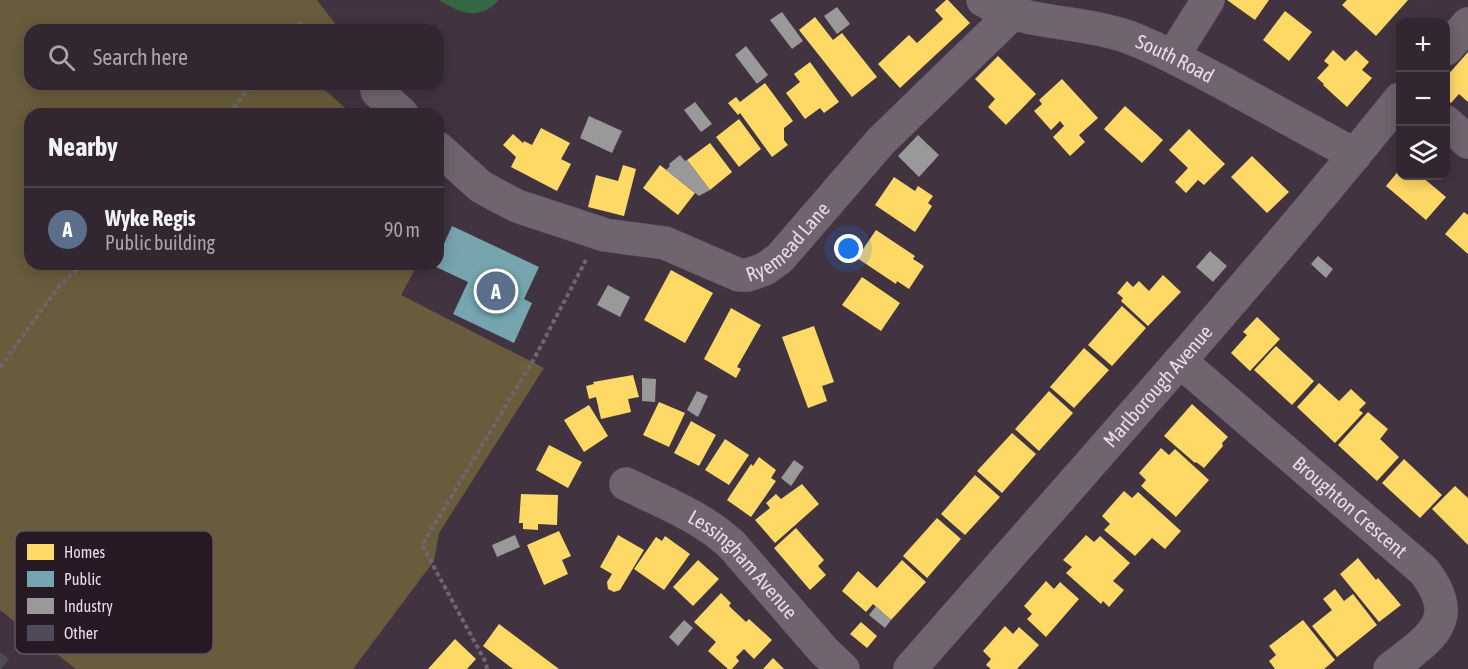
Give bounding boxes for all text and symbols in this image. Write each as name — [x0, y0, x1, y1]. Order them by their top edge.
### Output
map controls — [1396, 18, 1450, 180]
button: + — [1396, 18, 1450, 72]
search box — [24, 24, 444, 90]
street label: South Road — [1133, 29, 1218, 87]
icon: search — [45, 41, 78, 74]
text: Search here — [93, 44, 188, 70]
button: − — [1396, 72, 1450, 126]
button: layers — [1396, 126, 1450, 180]
text: Nearby — [48, 132, 118, 162]
street label: Ryemead Lane — [743, 197, 834, 286]
text: Wyke Regis — [105, 205, 196, 231]
text: A — [63, 218, 72, 241]
text: 90 m — [384, 218, 420, 241]
text: Public building — [105, 231, 215, 254]
your location — [834, 234, 863, 263]
pin: A — [476, 268, 516, 314]
street label: Marlborough Avenue — [1098, 320, 1217, 452]
street label: Broughton Crescent — [1288, 451, 1412, 562]
street label: Lessingham Avenue — [685, 505, 803, 623]
legend — [15, 531, 213, 654]
text: Homes — [64, 543, 106, 561]
text: Public — [64, 570, 101, 588]
text: Industry — [64, 597, 113, 616]
text: Other — [64, 624, 98, 642]

